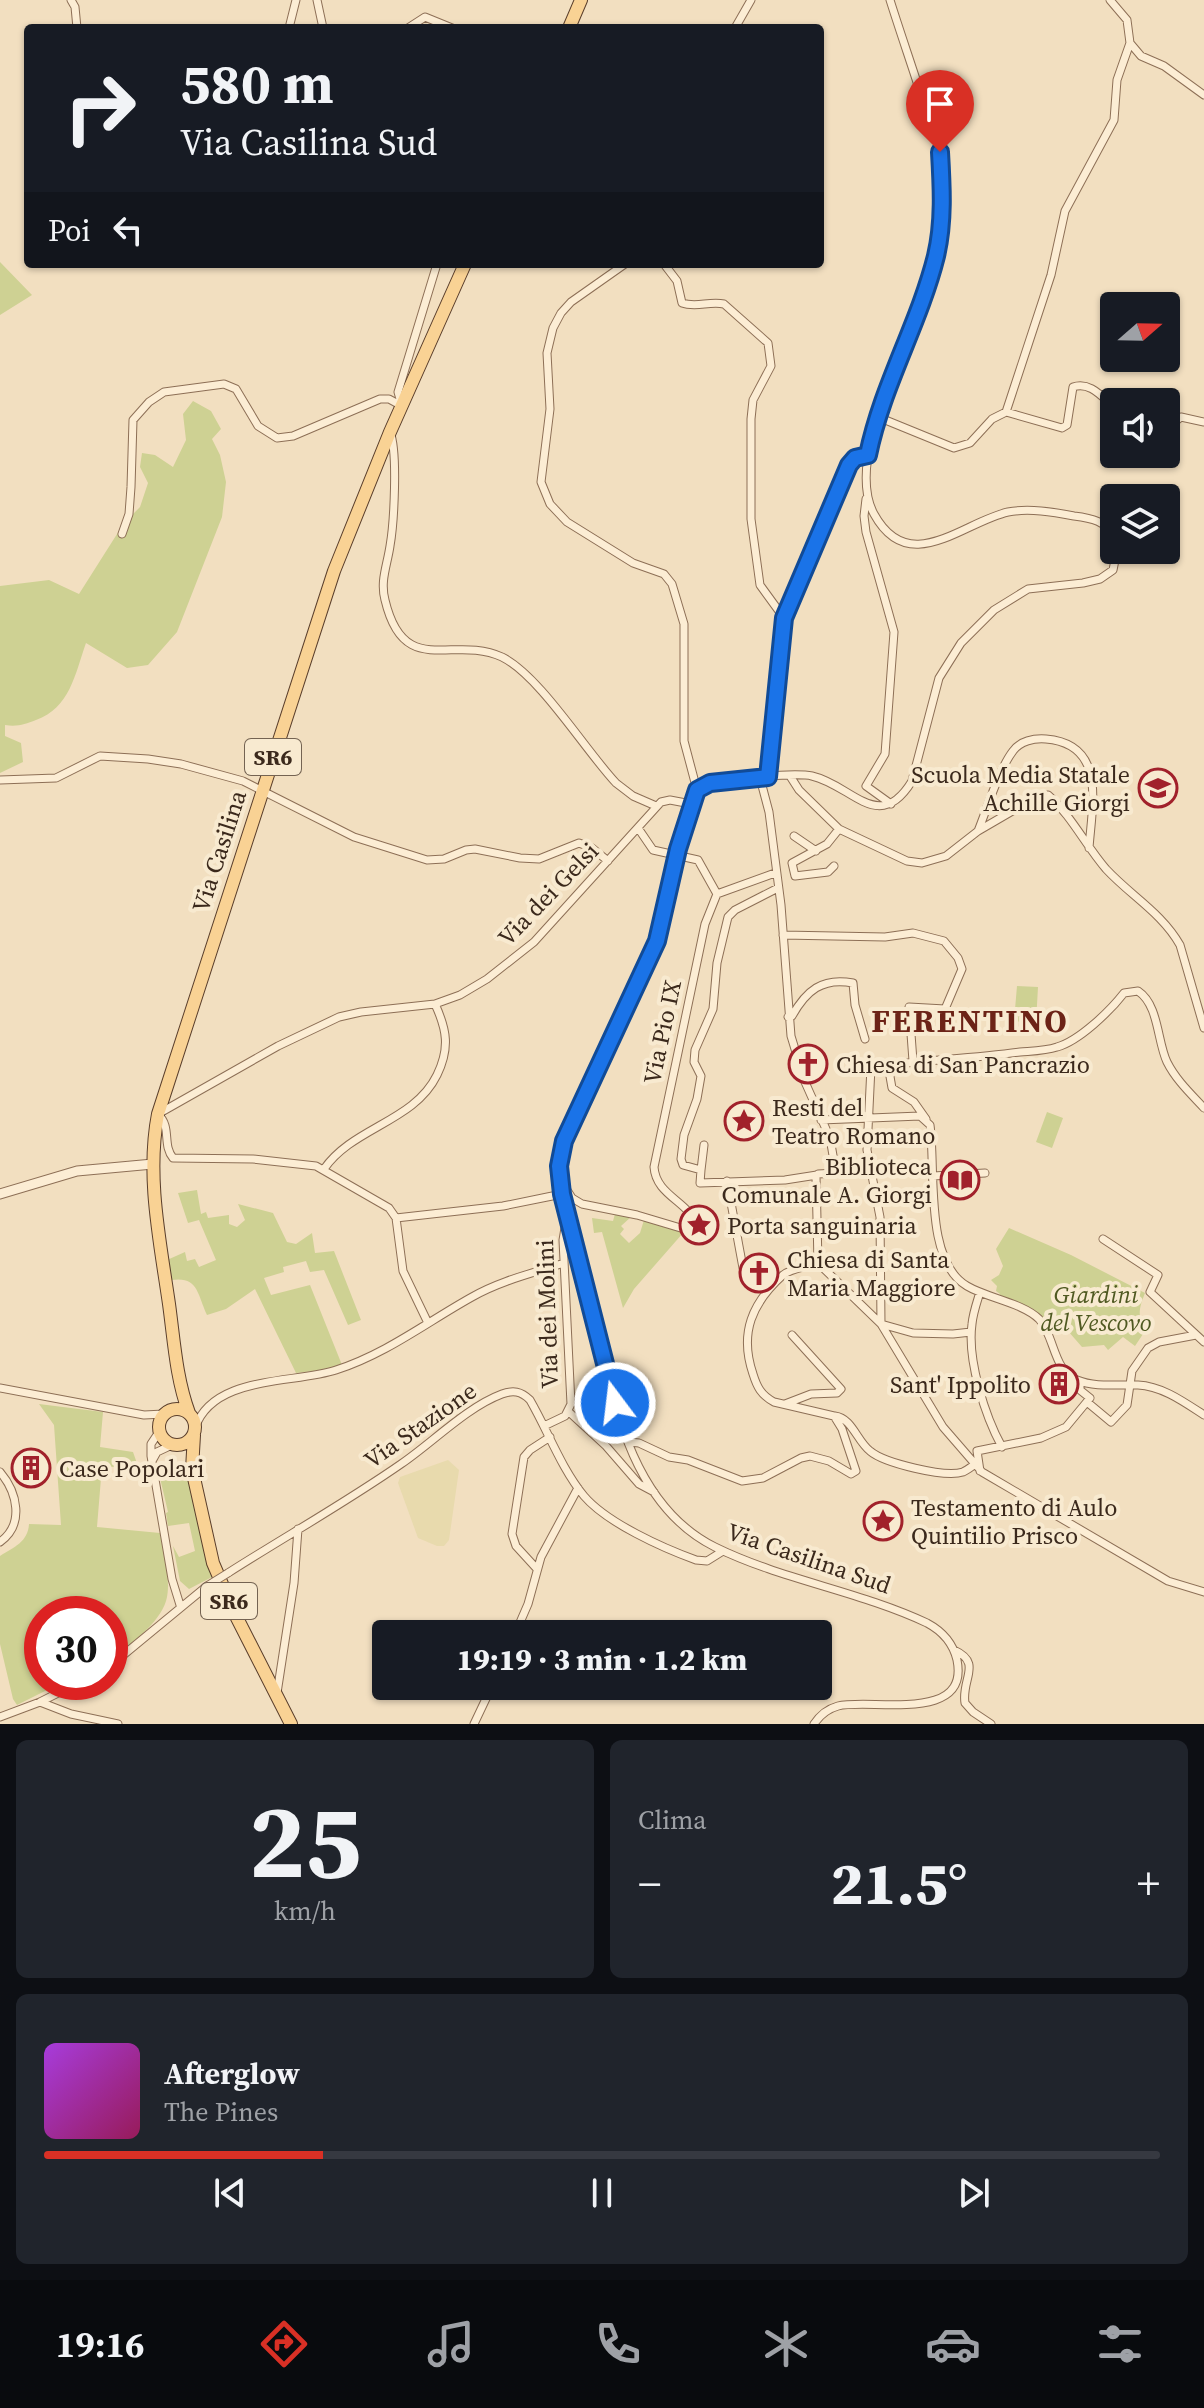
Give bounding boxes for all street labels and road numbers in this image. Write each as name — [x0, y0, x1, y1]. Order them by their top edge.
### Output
road number: SR6 — [245, 739, 301, 775]
street label: Via Casilina — [184, 785, 254, 916]
street label: Via dei Gelsi — [490, 835, 606, 953]
street label: Via Pio IX — [635, 977, 689, 1087]
street label: Via dei Molini — [528, 1239, 566, 1389]
street label: Via Stazione — [357, 1374, 483, 1476]
street label: Via Casilina Sud — [723, 1514, 896, 1602]
road number: SR6 — [201, 1583, 257, 1619]

